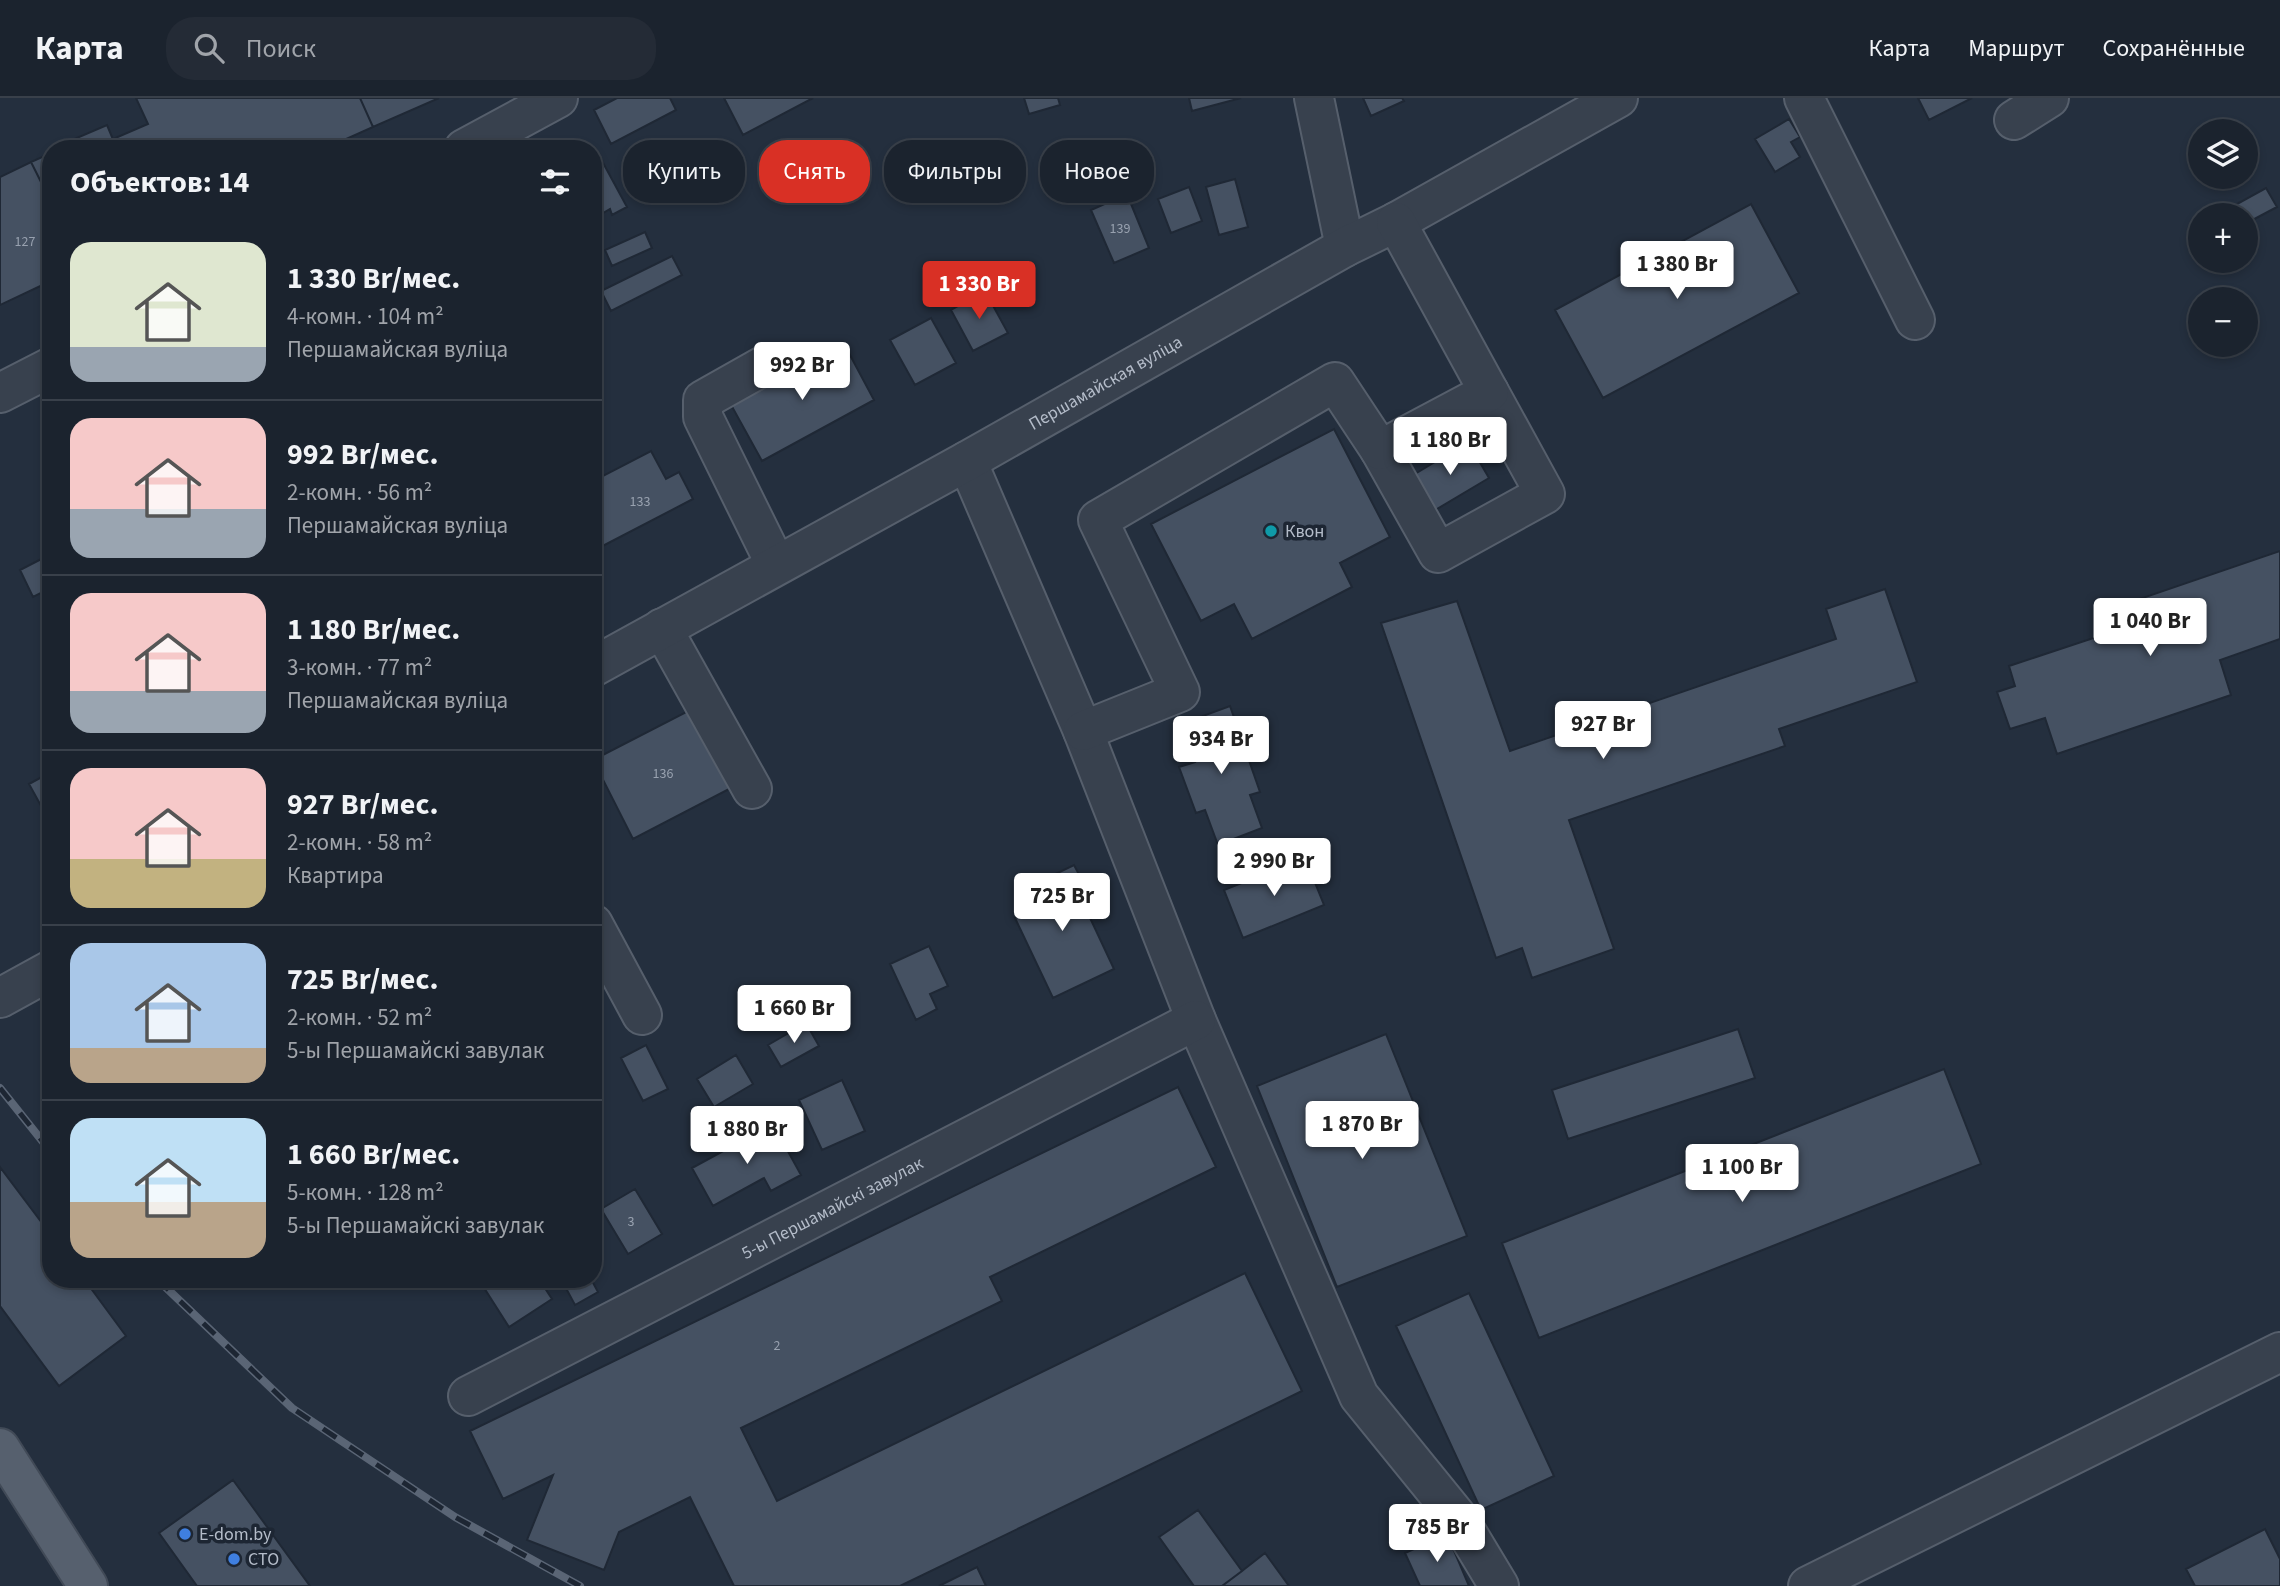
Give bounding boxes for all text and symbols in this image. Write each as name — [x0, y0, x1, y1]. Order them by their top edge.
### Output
search box — [166, 17, 656, 80]
text: Карта — [35, 25, 124, 72]
icon: search — [190, 29, 228, 67]
text: Поиск — [246, 30, 316, 67]
text: Карта — [1869, 31, 1930, 66]
text: Маршрут — [1968, 31, 2064, 66]
text: Сохранённые — [2102, 31, 2245, 66]
map controls — [2188, 119, 2258, 357]
button: layers — [2188, 119, 2258, 189]
chip: Купить — [623, 140, 745, 203]
chip: Снять — [759, 140, 870, 203]
chip: Фильтры — [884, 140, 1026, 203]
chip: Новое — [1040, 140, 1154, 203]
text: Объектов: 14 — [70, 161, 249, 204]
icon: filters — [536, 163, 574, 201]
button: + — [2188, 203, 2258, 273]
house number: 139 — [1110, 219, 1130, 239]
house number: 127 — [15, 232, 35, 252]
pin: 1 380 Br — [1605, 242, 1749, 301]
text: 1 380 Br — [1637, 247, 1717, 280]
text: 1 330 Br/мес. — [287, 257, 460, 300]
pin: 1 330 Br — [907, 262, 1051, 321]
text: 1 330 Br — [939, 267, 1019, 300]
icon: home — [126, 270, 210, 354]
button: − — [2188, 287, 2258, 357]
text: 4-комн. · 104 m² — [287, 300, 444, 333]
street label: Першамайская вуліца — [1024, 329, 1187, 436]
text: Першамайская вуліца — [287, 333, 508, 366]
pin: 992 Br — [745, 342, 859, 402]
text: 992 Br — [770, 348, 834, 381]
pin: 1 180 Br — [1378, 418, 1522, 477]
text: 1 180 Br — [1410, 423, 1490, 456]
text: 992 Br/мес. — [287, 433, 438, 476]
icon: home — [126, 446, 210, 530]
text: 2-комн. · 56 m² — [287, 476, 432, 509]
house number: 133 — [630, 492, 650, 512]
text: Першамайская вуліца — [287, 509, 508, 542]
place label: Квон — [1285, 519, 1324, 544]
marker: Квон — [1263, 523, 1279, 539]
pin: 1 040 Br — [2078, 598, 2222, 658]
text: 1 040 Br — [2110, 604, 2190, 637]
text: 1 180 Br/мес. — [287, 608, 460, 651]
icon: home — [126, 621, 210, 705]
text: 3-комн. · 77 m² — [287, 651, 432, 684]
text: Першамайская вуліца — [287, 684, 508, 717]
pin: 927 Br — [1546, 702, 1660, 761]
text: 927 Br — [1571, 707, 1635, 740]
pin: 934 Br — [1164, 716, 1278, 776]
text: 934 Br — [1189, 722, 1253, 755]
house number: 136 — [653, 764, 673, 784]
text: 927 Br/мес. — [287, 783, 438, 826]
icon: home — [126, 796, 210, 880]
text: 2-комн. · 58 m² — [287, 826, 432, 859]
pin: 2 990 Br — [1202, 838, 1346, 898]
text: 2 990 Br — [1234, 844, 1314, 877]
text: Квартира — [287, 859, 384, 892]
pin: 725 Br — [1005, 874, 1119, 933]
text: 725 Br — [1030, 879, 1094, 912]
text: 725 Br/мес. — [287, 958, 438, 1001]
icon: home — [126, 971, 210, 1055]
pin: 1 660 Br — [722, 986, 866, 1045]
text: 1 660 Br — [754, 991, 834, 1024]
text: 2-комн. · 52 m² — [287, 1001, 432, 1034]
text: 5-ы Першамайскі завулак — [287, 1034, 544, 1067]
pin: 1 870 Br — [1290, 1102, 1434, 1161]
pin: 1 880 Br — [675, 1107, 819, 1166]
text: 1 870 Br — [1322, 1107, 1402, 1140]
text: 1 880 Br — [707, 1112, 787, 1145]
text: 1 660 Br/мес. — [287, 1133, 460, 1176]
pin: 1 100 Br — [1670, 1144, 1814, 1204]
icon: home — [126, 1146, 210, 1230]
street label: 5-ы Першамайскі завулак — [737, 1150, 928, 1265]
text: 1 100 Br — [1702, 1150, 1782, 1183]
text: 5-комн. · 128 m² — [287, 1176, 444, 1209]
text: 5-ы Першамайскі завулак — [287, 1209, 544, 1242]
house number: 3 — [628, 1212, 635, 1232]
house number: 2 — [774, 1336, 781, 1356]
pin: 785 Br — [1380, 1504, 1494, 1564]
text: 785 Br — [1405, 1510, 1469, 1543]
place label: E-dom.by — [199, 1522, 272, 1547]
marker: E-dom.by — [177, 1526, 193, 1542]
place label: СТО — [248, 1547, 279, 1572]
marker: СТО — [226, 1551, 242, 1567]

